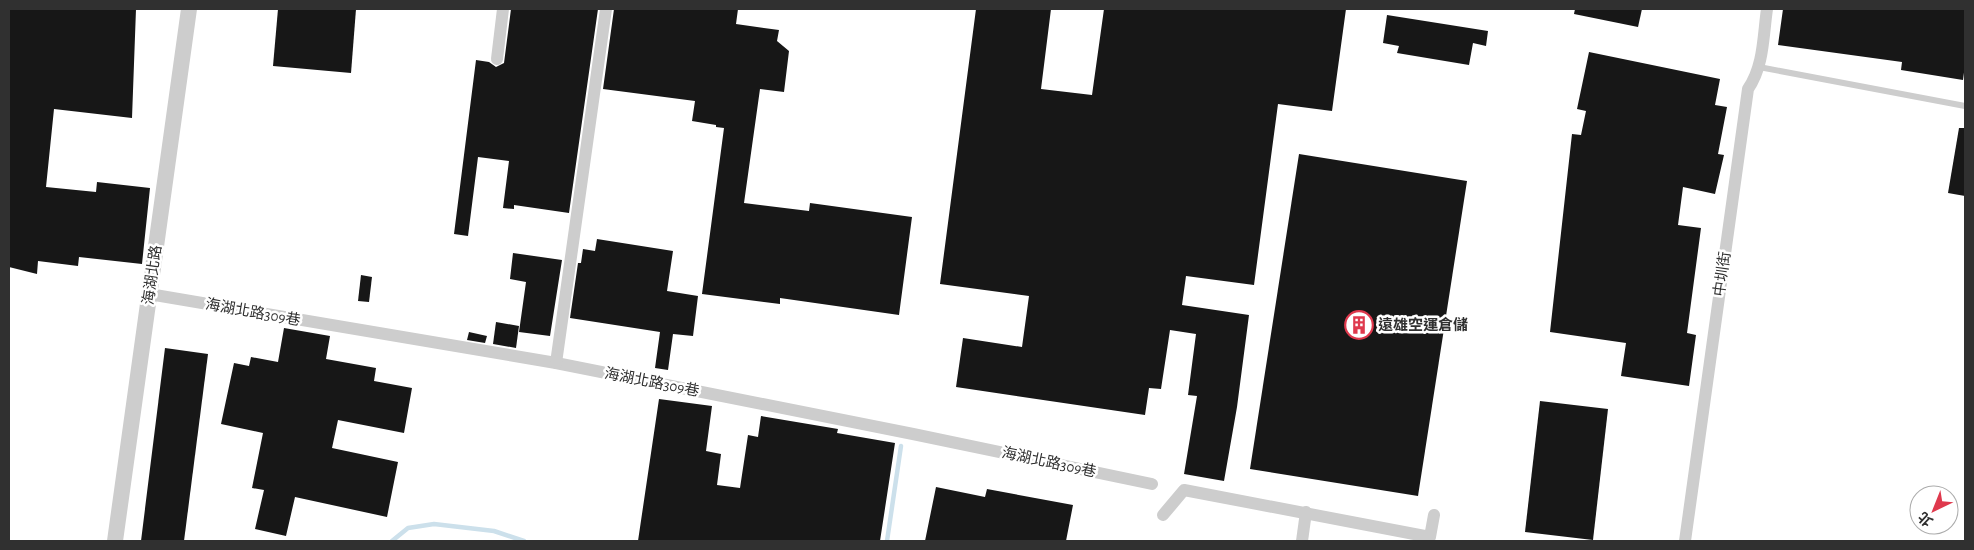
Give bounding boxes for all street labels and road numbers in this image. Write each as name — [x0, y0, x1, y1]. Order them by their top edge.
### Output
street label: 海湖北路 — [139, 244, 164, 306]
street label: 中圳街 — [1711, 251, 1733, 297]
street label: 海湖北路309巷 — [204, 295, 302, 328]
street label: 海湖北路309巷 — [603, 364, 701, 399]
street label: 海湖北路309巷 — [1000, 443, 1098, 480]

